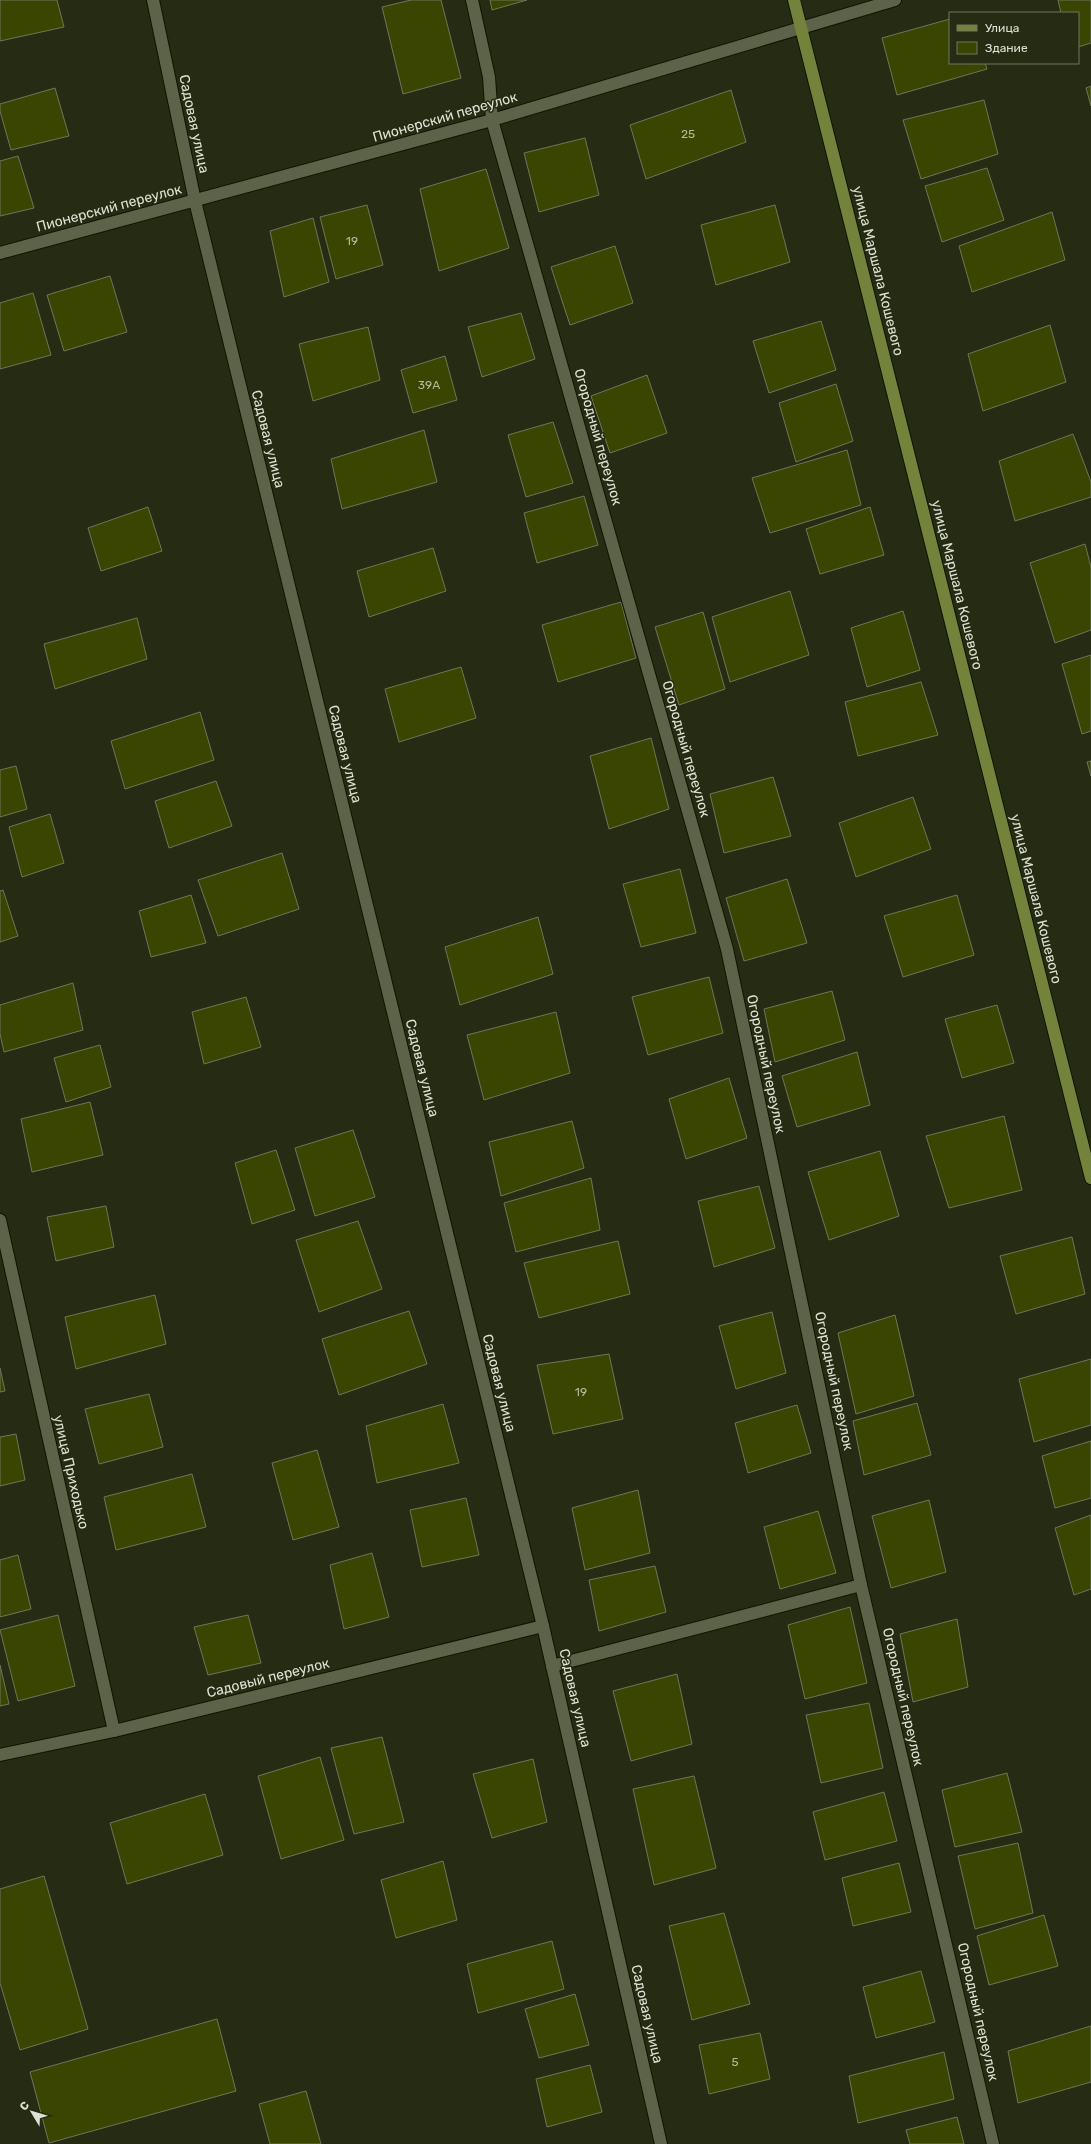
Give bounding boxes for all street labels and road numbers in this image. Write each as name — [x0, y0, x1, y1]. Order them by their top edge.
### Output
street label: Садовая улица — [175, 73, 213, 175]
street label: Пионерский переулок — [371, 88, 520, 146]
street label: Пионерский переулок — [34, 180, 184, 236]
street label: улица Маршала Кошевого — [849, 184, 907, 358]
street label: Огородный переулок — [570, 367, 626, 508]
street label: Садовая улица — [248, 388, 288, 490]
street label: улица Маршала Кошевого — [928, 498, 986, 672]
street label: Огородный переулок — [658, 679, 714, 820]
street label: Садовая улица — [325, 703, 365, 805]
street label: улица Маршала Кошевого — [1007, 812, 1065, 986]
street label: Огородный переулок — [743, 993, 789, 1135]
street label: Садовая улица — [402, 1017, 442, 1119]
street label: Огородный переулок — [811, 1310, 857, 1452]
street label: Садовая улица — [479, 1332, 519, 1434]
street label: улица Приходько — [50, 1413, 92, 1531]
street label: Огородный переулок — [879, 1626, 927, 1768]
street label: Садовая улица — [555, 1647, 595, 1749]
street label: Садовый переулок — [205, 1654, 332, 1702]
street label: Огородный переулок — [954, 1941, 1002, 2083]
street label: Садовая улица — [627, 1963, 667, 2065]

